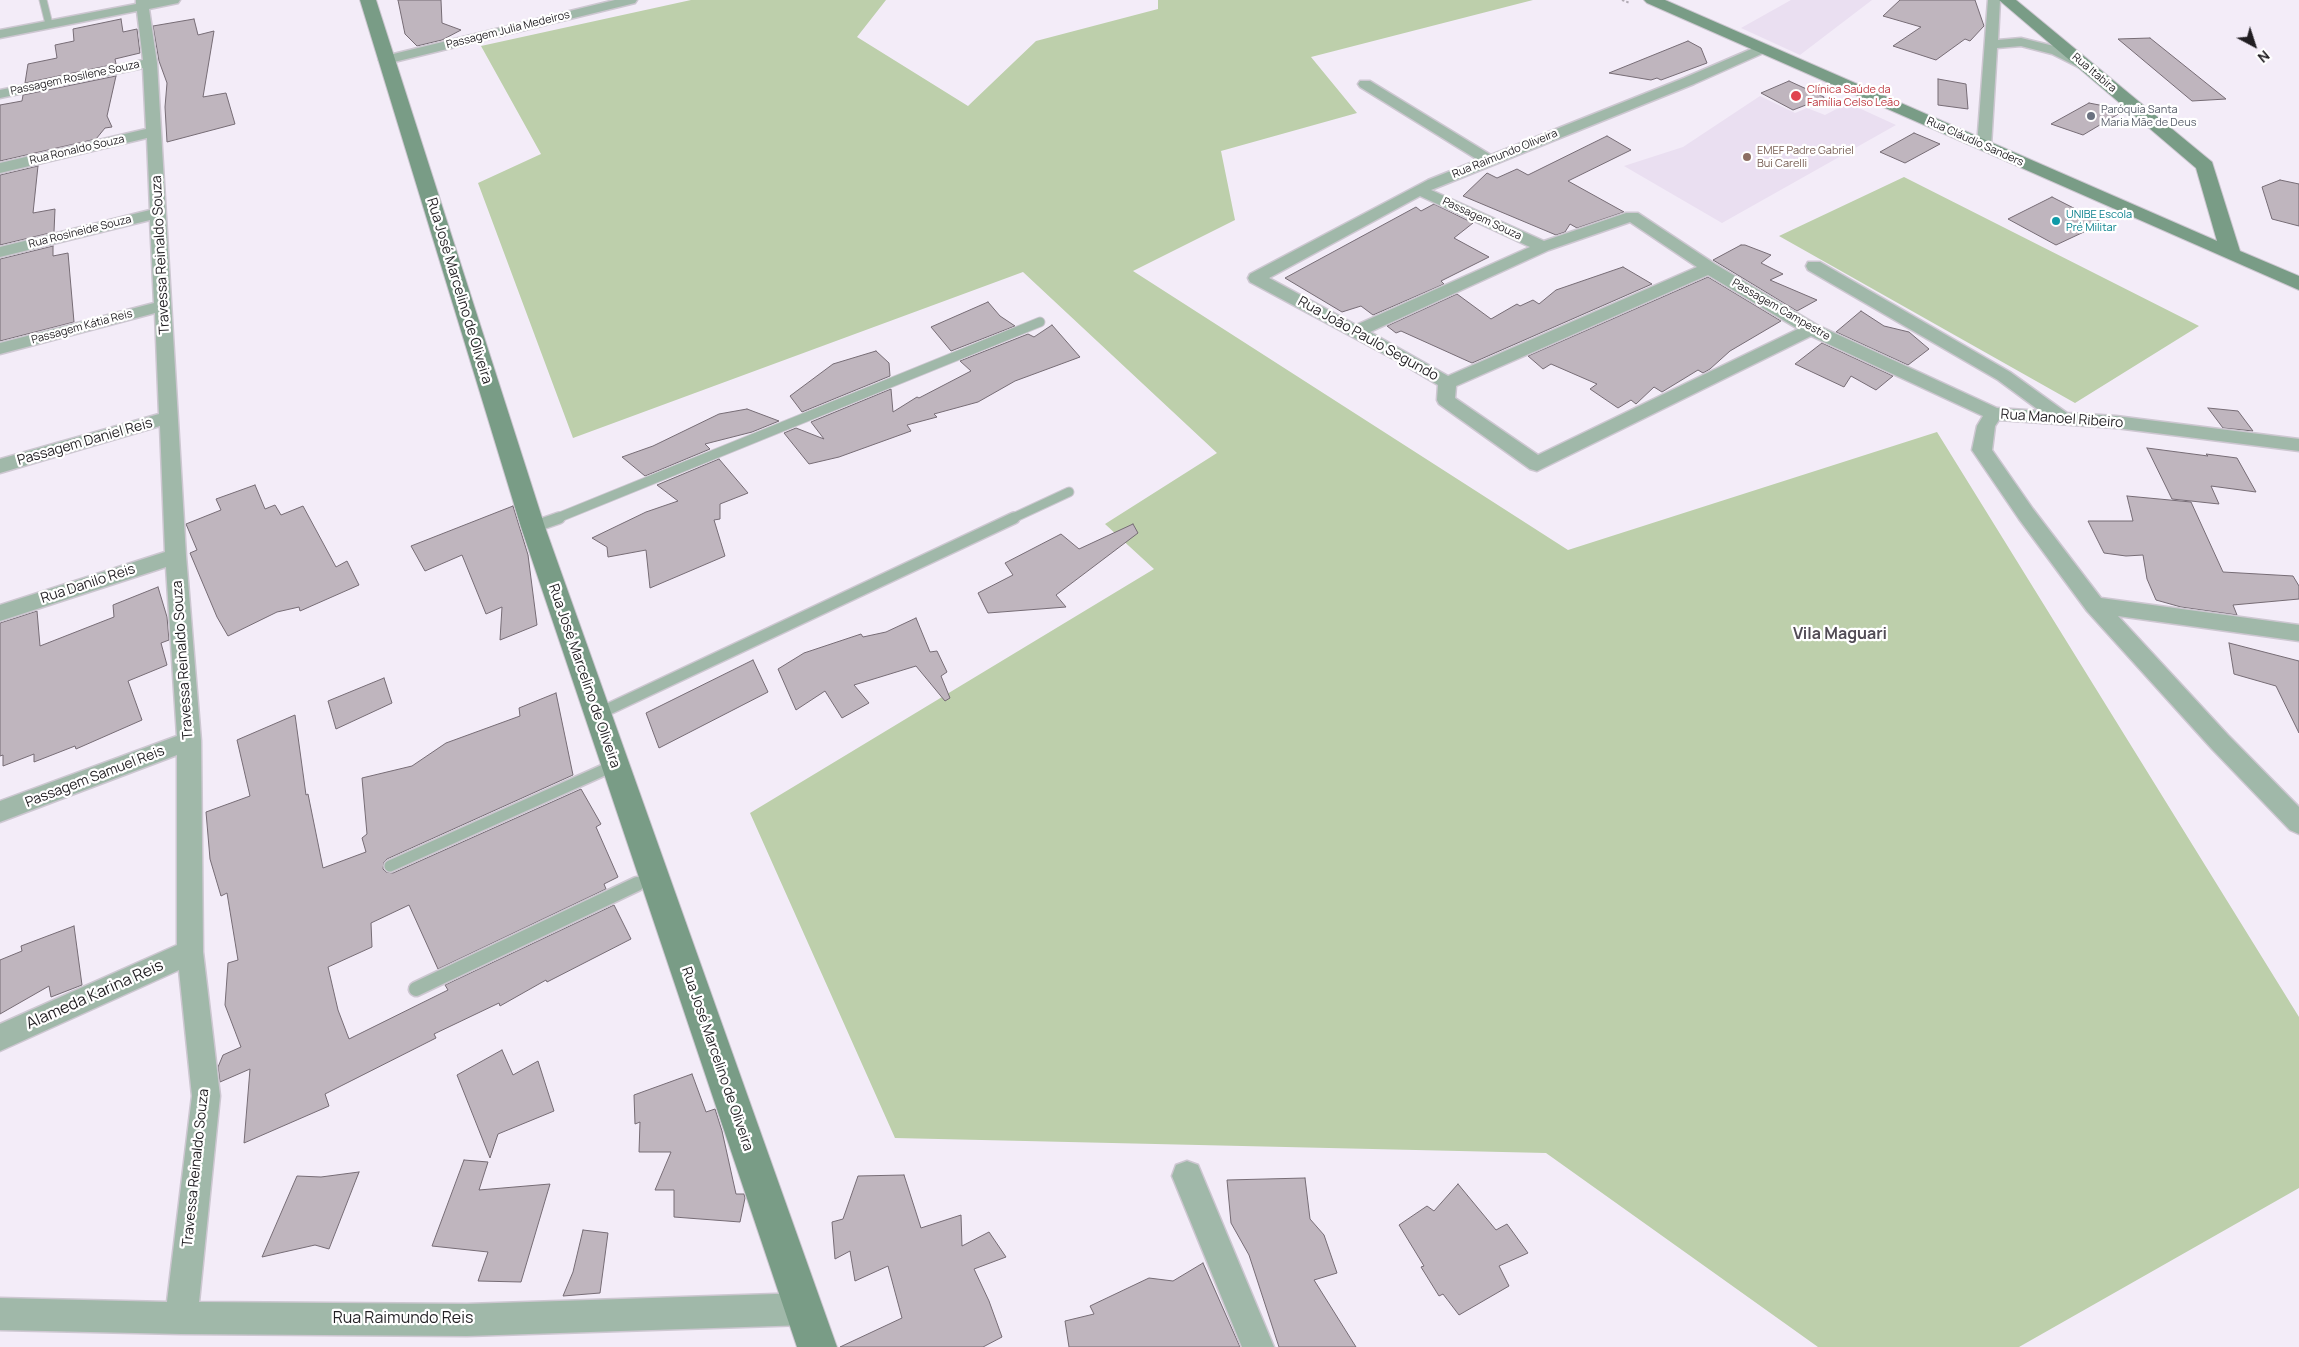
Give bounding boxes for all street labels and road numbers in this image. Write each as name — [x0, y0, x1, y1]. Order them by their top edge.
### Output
street label: Passagem Julia Medeiros — [445, 8, 571, 52]
street label: Rua Itabira — [2069, 51, 2119, 95]
street label: Passagem Rosilene Souza — [9, 58, 141, 98]
street label: Rua Cláudio Sanders — [1925, 115, 2025, 169]
street label: Rua Raimundo Oliveira — [1450, 127, 1560, 181]
street label: Rua Ronaldo Souza — [28, 133, 126, 167]
street label: Travessa Reinaldo Souza — [148, 175, 174, 335]
street label: Passagem Souza — [1440, 195, 1524, 243]
street label: Rua José Marcelino de Oliveira — [423, 196, 495, 386]
street label: Rua Rosineide Souza — [27, 213, 133, 251]
street label: Passagem Campestre — [1730, 276, 1832, 344]
street label: Rua João Paulo Segundo — [1295, 293, 1441, 385]
street label: Passagem Kátia Reis — [30, 307, 134, 347]
street label: Rua Manoel Ribeiro — [2000, 406, 2124, 432]
street label: Passagem Daniel Reis — [15, 415, 155, 469]
street label: Rua Danilo Reis — [39, 561, 137, 607]
street label: Travessa Reinaldo Souza — [169, 580, 197, 740]
street label: Rua José Marcelino de Oliveira — [545, 582, 623, 770]
street label: Passagem Samuel Reis — [23, 743, 167, 811]
street label: Alameda Karina Reis — [23, 956, 167, 1034]
street label: Rua José Marcelino de Oliveira — [678, 965, 756, 1153]
street label: Travessa Reinaldo Souza — [179, 1088, 213, 1248]
street label: Rua Raimundo Reis — [333, 1309, 473, 1329]

